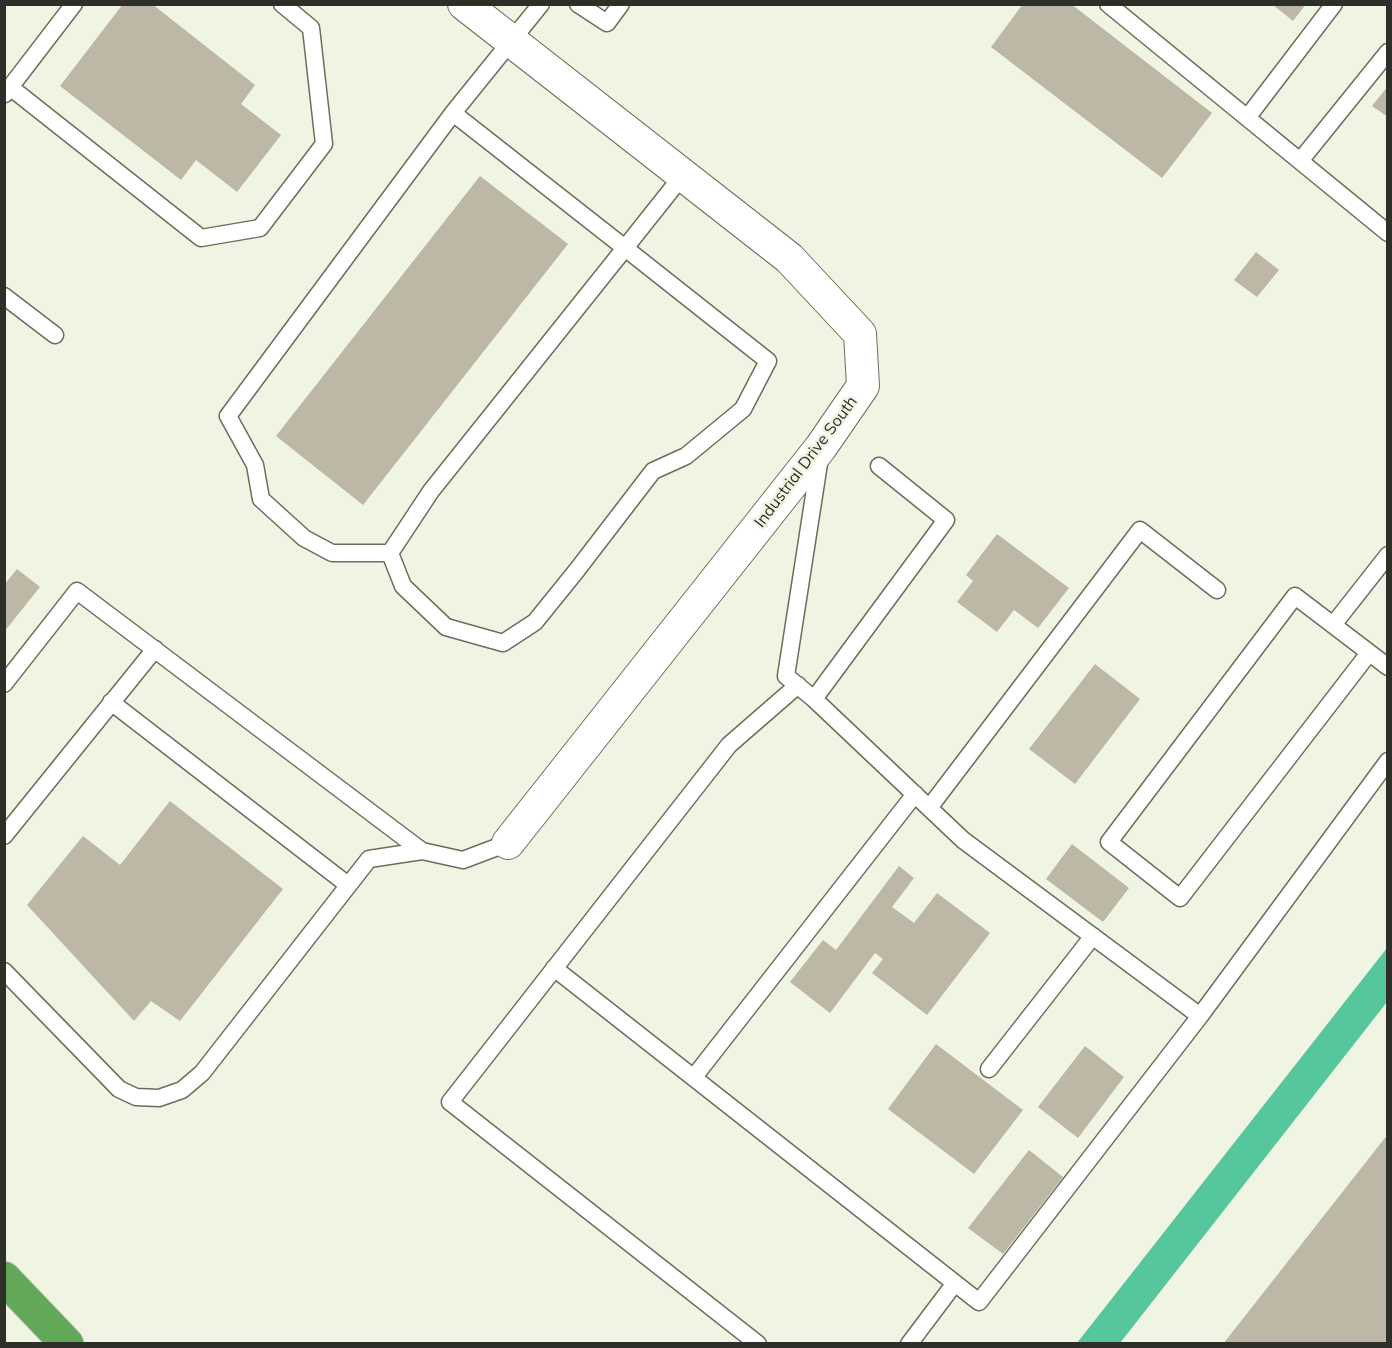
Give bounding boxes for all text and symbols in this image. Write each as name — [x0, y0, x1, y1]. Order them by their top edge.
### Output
street label: Industrial Drive South — [750, 393, 862, 531]

